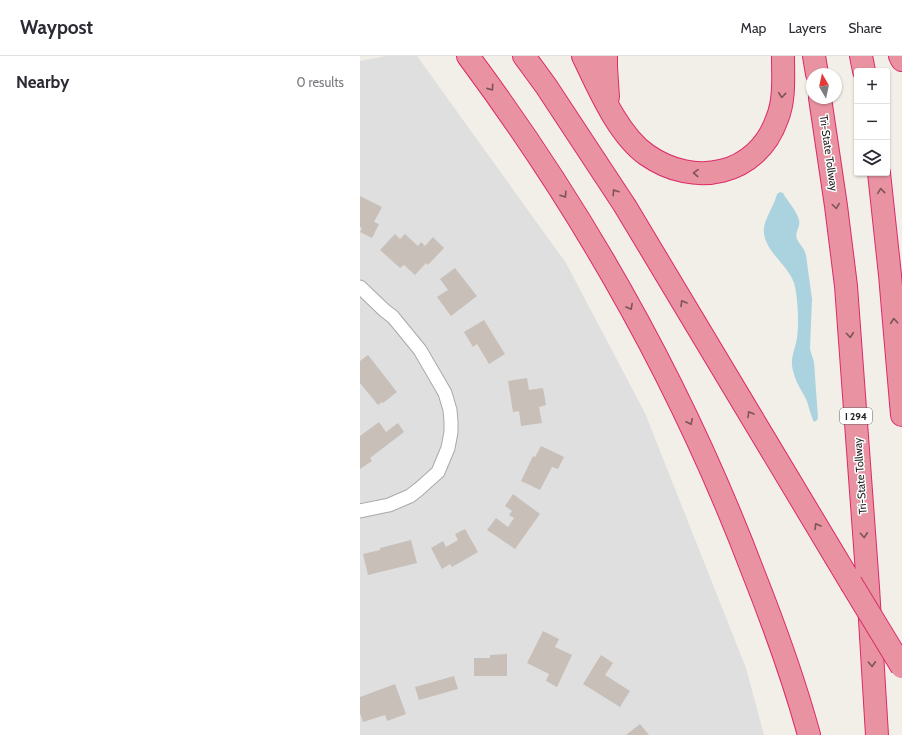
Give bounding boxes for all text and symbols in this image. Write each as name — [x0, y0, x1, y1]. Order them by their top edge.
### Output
text: Waypost — [20, 16, 93, 39]
text: Map — [741, 19, 766, 37]
text: Layers — [788, 19, 826, 37]
text: Share — [848, 19, 882, 37]
north arrow — [806, 68, 842, 104]
map controls — [854, 68, 890, 176]
button: + — [854, 68, 890, 104]
text: Nearby — [16, 72, 69, 92]
text: 0 results — [296, 74, 344, 90]
one-way arrow — [486, 83, 493, 90]
one-way arrow — [778, 92, 787, 98]
button: − — [854, 104, 890, 140]
street label: Tri-State Tollway — [817, 114, 841, 192]
button: layers — [854, 140, 890, 176]
one-way arrow — [693, 169, 699, 177]
one-way arrow — [877, 188, 886, 194]
one-way arrow — [612, 189, 620, 196]
one-way arrow — [559, 191, 567, 198]
one-way arrow — [831, 203, 840, 209]
one-way arrow — [680, 300, 687, 307]
one-way arrow — [626, 302, 633, 310]
one-way arrow — [890, 318, 899, 324]
one-way arrow — [845, 332, 854, 338]
road number: I 294 — [840, 408, 872, 424]
one-way arrow — [747, 411, 755, 418]
one-way arrow — [685, 418, 693, 425]
street label: Tri-State Tollway — [850, 437, 870, 515]
one-way arrow — [814, 523, 822, 530]
one-way arrow — [860, 532, 869, 538]
one-way arrow — [868, 661, 877, 667]

